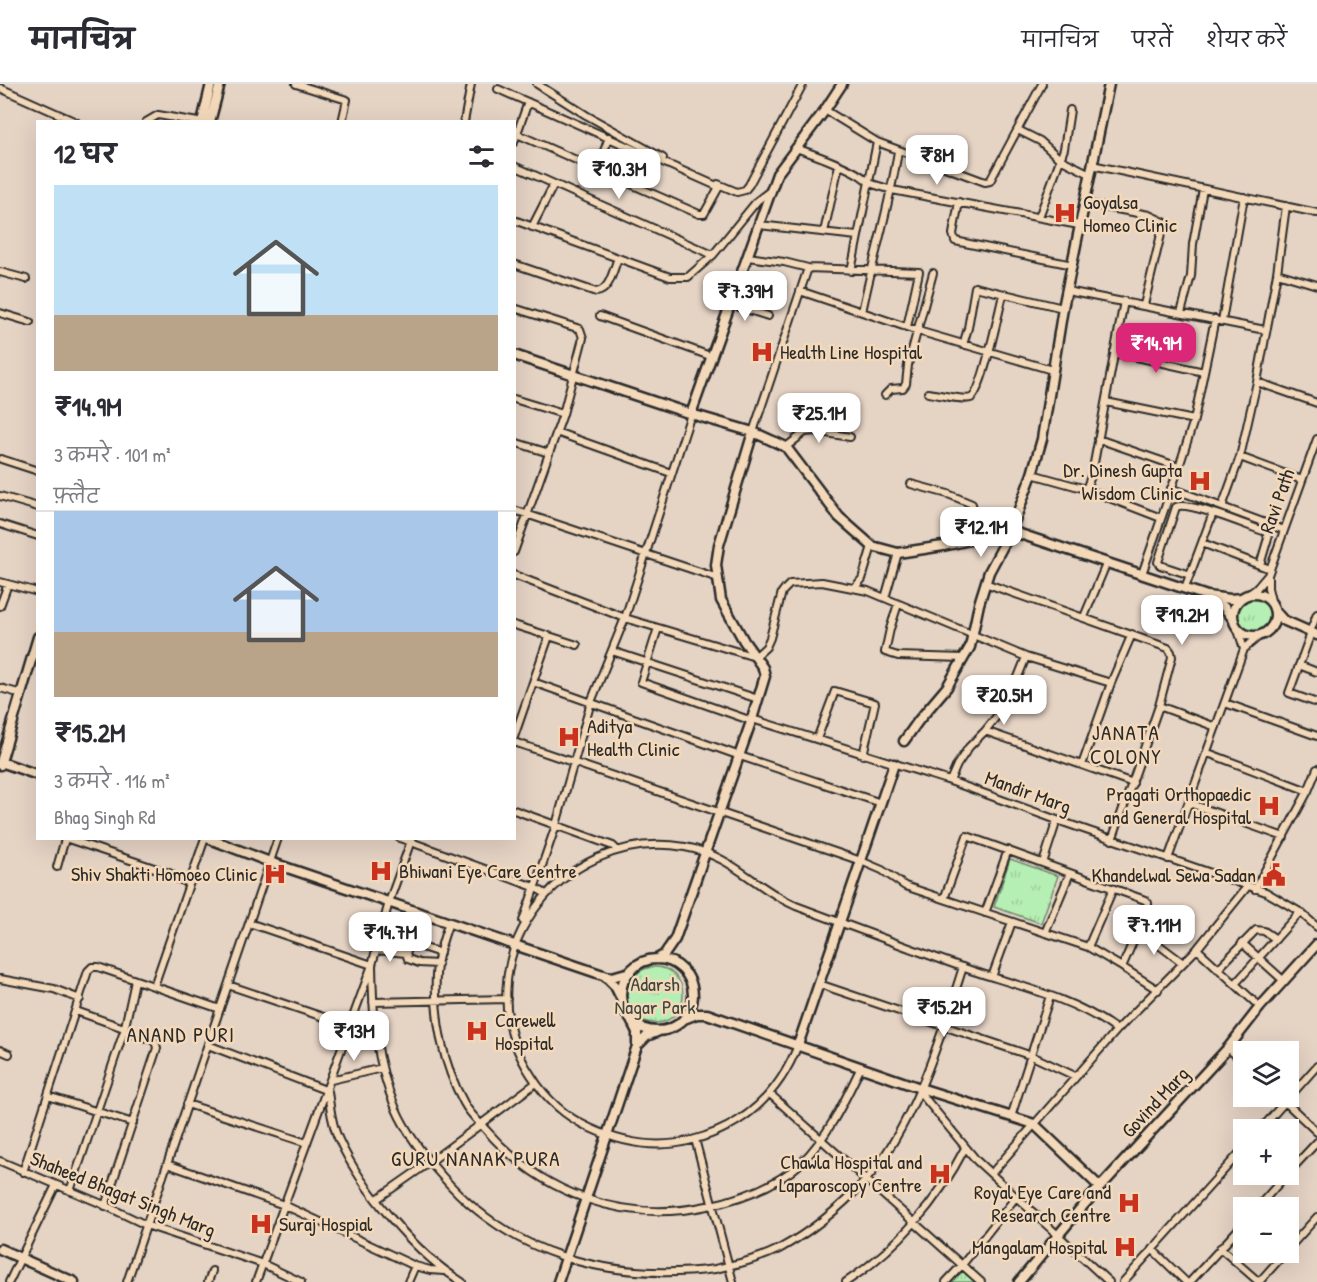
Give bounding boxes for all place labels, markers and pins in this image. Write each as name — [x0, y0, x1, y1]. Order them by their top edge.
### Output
pin: ₹8M — [908, 135, 966, 186]
pin: ₹10.3M — [570, 149, 668, 200]
place label: Goyalsa Homeo Clinic — [1083, 188, 1177, 238]
hospital icon: Goyalsa Homeo Clinic — [1052, 200, 1078, 226]
pin: ₹7.39M — [696, 271, 794, 322]
pin: ₹14.9M — [1107, 323, 1205, 374]
place label: Health Line Hospital — [780, 338, 923, 365]
hospital icon: Health Line Hospital — [749, 339, 775, 365]
pin: ₹25.1M — [770, 393, 868, 444]
place label: Dr. Dinesh Gupta Wisdom Clinic — [1063, 456, 1182, 506]
hospital icon: Dr. Dinesh Gupta Wisdom Clinic — [1187, 468, 1213, 494]
pin: ₹12.1M — [932, 507, 1030, 558]
pin: ₹19.2M — [1133, 595, 1231, 646]
pin: ₹20.5M — [955, 675, 1053, 726]
place label: Aditya Health Clinic — [587, 712, 680, 762]
hospital icon: Aditya Health Clinic — [556, 724, 582, 750]
place label: Pragati Orthopaedic and General Hospital — [1104, 780, 1252, 830]
hospital icon: Pragati Orthopaedic and General Hospital — [1256, 793, 1282, 819]
place label: Bhiwani Eye Care Centre — [399, 857, 577, 884]
hospital icon: Bhiwani Eye Care Centre — [368, 858, 394, 884]
place label: Shiv Shakti Homoeo Clinic — [71, 860, 257, 887]
hospital icon: Shiv Shakti Homoeo Clinic — [262, 861, 288, 887]
place label: Khandelwal Sewa Sadan — [1092, 861, 1256, 888]
public building icon: Khandelwal Sewa Sadan — [1261, 862, 1287, 888]
pin: ₹7.11M — [1105, 905, 1203, 956]
pin: ₹14.7M — [341, 912, 439, 963]
pin: ₹15.2M — [895, 987, 993, 1038]
place label: Carewell Hospital — [495, 1006, 556, 1056]
pin: ₹13M — [318, 1011, 390, 1062]
hospital icon: Carewell Hospital — [464, 1018, 490, 1044]
place label: Chawla Hospital and Laparoscopy Centre — [779, 1148, 922, 1198]
hospital icon: Chawla Hospital and Laparoscopy Centre — [927, 1161, 953, 1187]
place label: Royal Eye Care and Research Centre — [974, 1178, 1111, 1228]
hospital icon: Royal Eye Care and Research Centre — [1116, 1190, 1142, 1216]
place label: Suraj Hospial — [279, 1210, 373, 1237]
hospital icon: Suraj Hospial — [248, 1211, 274, 1237]
place label: Mangalam Hospital — [972, 1233, 1108, 1260]
hospital icon: Mangalam Hospital — [1112, 1234, 1138, 1260]

